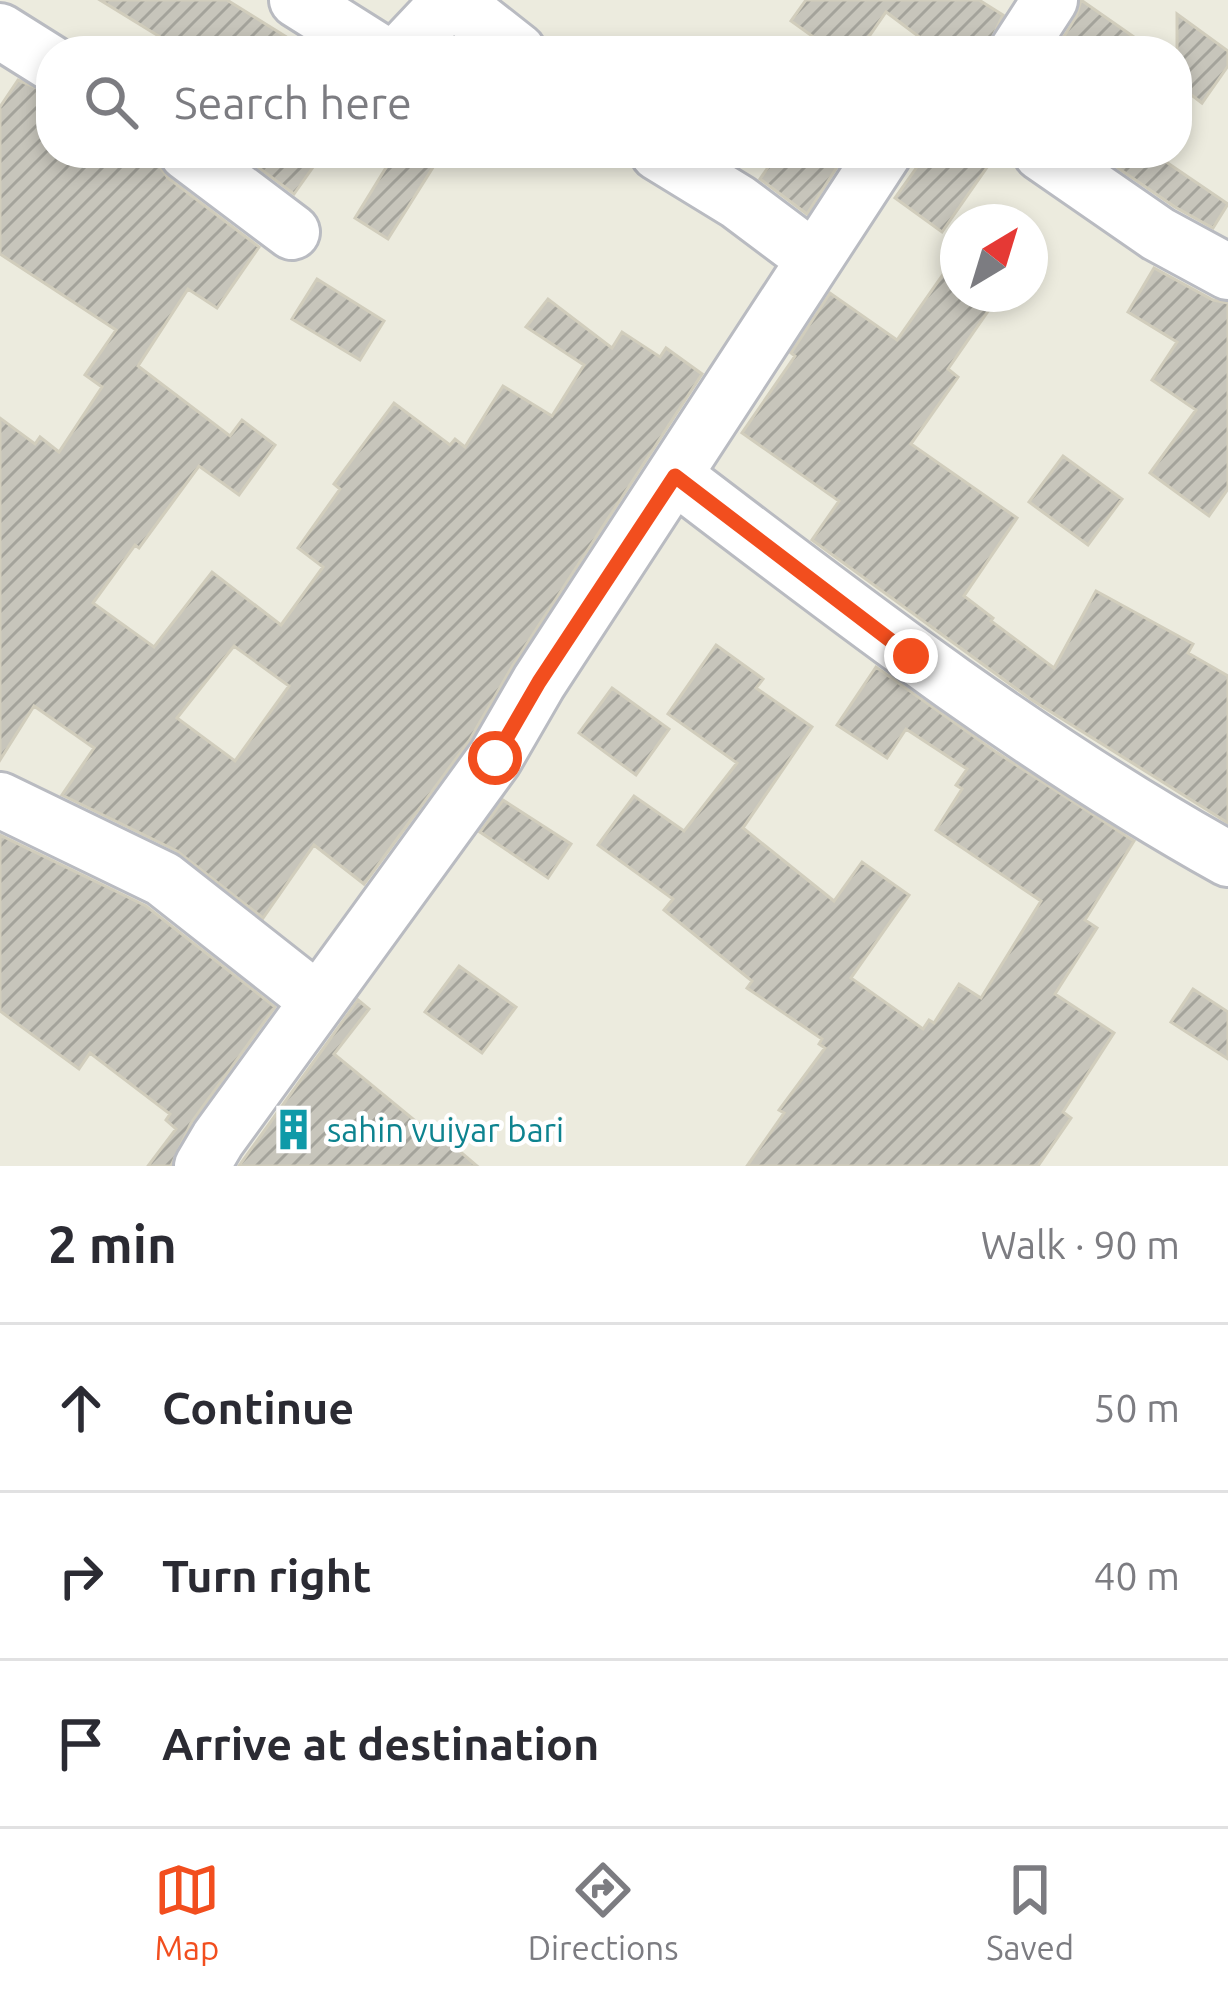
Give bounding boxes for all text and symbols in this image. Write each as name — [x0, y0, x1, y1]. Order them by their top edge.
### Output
search box — [36, 36, 1192, 168]
icon: search — [78, 69, 144, 135]
text: Search here — [174, 77, 412, 128]
north arrow — [940, 204, 1048, 312]
route end — [884, 629, 938, 683]
route start — [468, 731, 522, 785]
building icon: sahin vuiyar bari — [270, 1106, 316, 1152]
place label: sahin vuiyar bari — [327, 1111, 564, 1148]
text: 2 min — [48, 1215, 177, 1273]
text: Walk · 90 m — [981, 1223, 1180, 1266]
icon: ahead — [48, 1375, 114, 1441]
text: Continue — [162, 1382, 354, 1433]
text: 50 m — [1093, 1386, 1180, 1429]
icon: right — [48, 1543, 114, 1609]
text: Turn right — [162, 1550, 371, 1601]
text: 40 m — [1093, 1554, 1180, 1597]
icon: arrive — [48, 1711, 114, 1777]
text: Arrive at destination — [162, 1718, 599, 1769]
tab: Map — [154, 1857, 220, 1966]
tab: Directions — [528, 1857, 678, 1966]
tab: Saved — [986, 1857, 1074, 1966]

